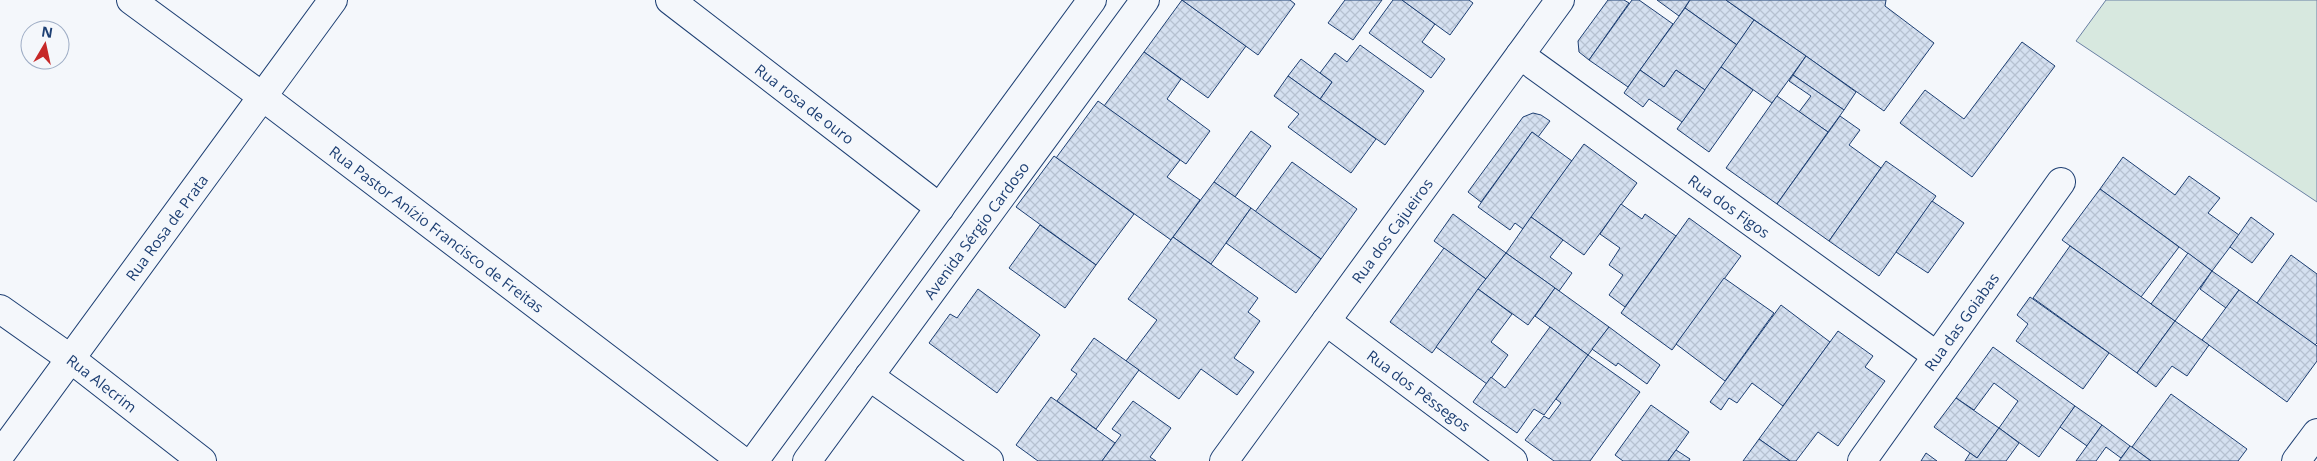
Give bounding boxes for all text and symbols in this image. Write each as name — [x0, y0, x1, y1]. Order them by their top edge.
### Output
north arrow — [20, 20, 70, 70]
text: N — [40, 21, 54, 42]
street label: Rua rosa de ouro — [751, 59, 858, 148]
street label: Rua Pastor Anízio Francisco de Freitas — [326, 141, 548, 317]
street label: Avenida Sérgio Cardoso — [919, 158, 1033, 303]
street label: Rua Rosa de Prata — [121, 170, 212, 285]
street label: Rua dos Figos — [1684, 170, 1774, 242]
street label: Rua dos Cajueiros — [1347, 174, 1437, 287]
street label: Rua das Goiabas — [1919, 269, 2003, 375]
street label: Rua dos Pêssegos — [1363, 345, 1475, 436]
street label: Rua Alecrim — [63, 350, 141, 417]

